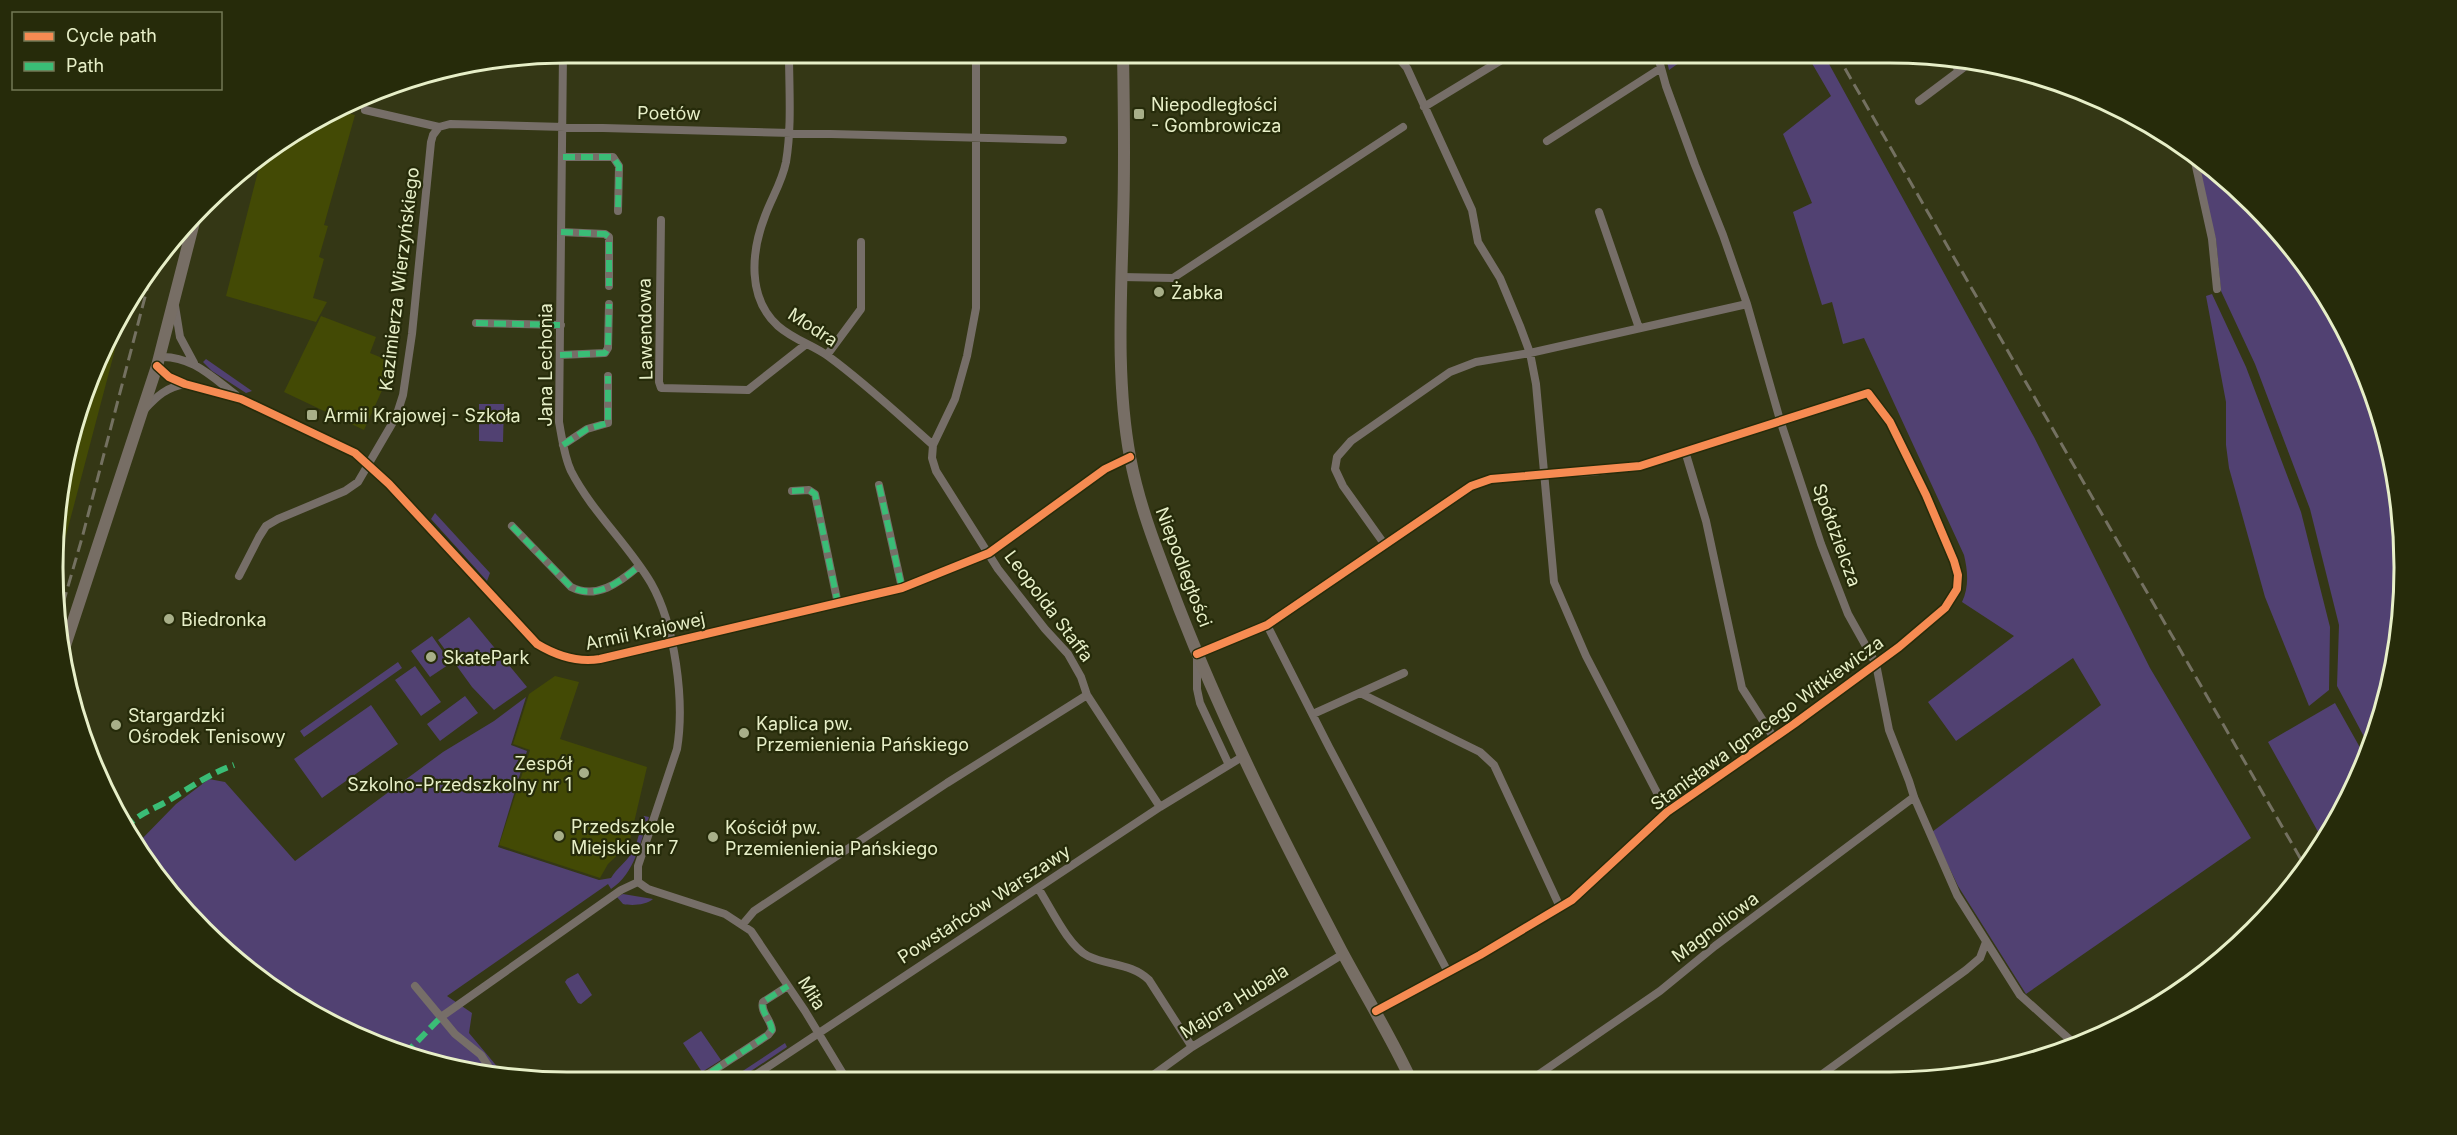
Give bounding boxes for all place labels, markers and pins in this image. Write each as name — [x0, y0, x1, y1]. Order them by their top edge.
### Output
place label: Niepodległości - Gombrowicza — [1151, 94, 1281, 136]
marker: Niepodległości - Gombrowicza — [1132, 107, 1146, 121]
place label: Żabka — [1171, 281, 1223, 303]
marker: Żabka — [1152, 285, 1166, 299]
place label: Armii Krajowej - Szkoła — [324, 405, 521, 426]
marker: Armii Krajowej - Szkoła — [305, 408, 319, 422]
place label: Biedronka — [181, 609, 267, 630]
marker: Biedronka — [162, 612, 176, 626]
place label: SkatePark — [443, 647, 529, 668]
marker: SkatePark — [424, 650, 438, 664]
place label: Stargardzki Ośrodek Tenisowy — [128, 705, 286, 747]
place label: Kaplica pw. Przemienienia Pańskiego — [756, 713, 969, 755]
marker: Stargardzki Ośrodek Tenisowy — [109, 718, 123, 732]
marker: Kaplica pw. Przemienienia Pańskiego — [737, 726, 751, 740]
place label: Zespół Szkolno-Przedszkolny nr 1 — [347, 753, 573, 795]
marker: Zespół Szkolno-Przedszkolny nr 1 — [577, 766, 591, 780]
place label: Przedszkole Miejskie nr 7 — [571, 816, 678, 858]
place label: Kościół pw. Przemienienia Pańskiego — [725, 817, 938, 859]
marker: Przedszkole Miejskie nr 7 — [552, 829, 566, 843]
marker: Kościół pw. Przemienienia Pańskiego — [706, 830, 720, 844]

